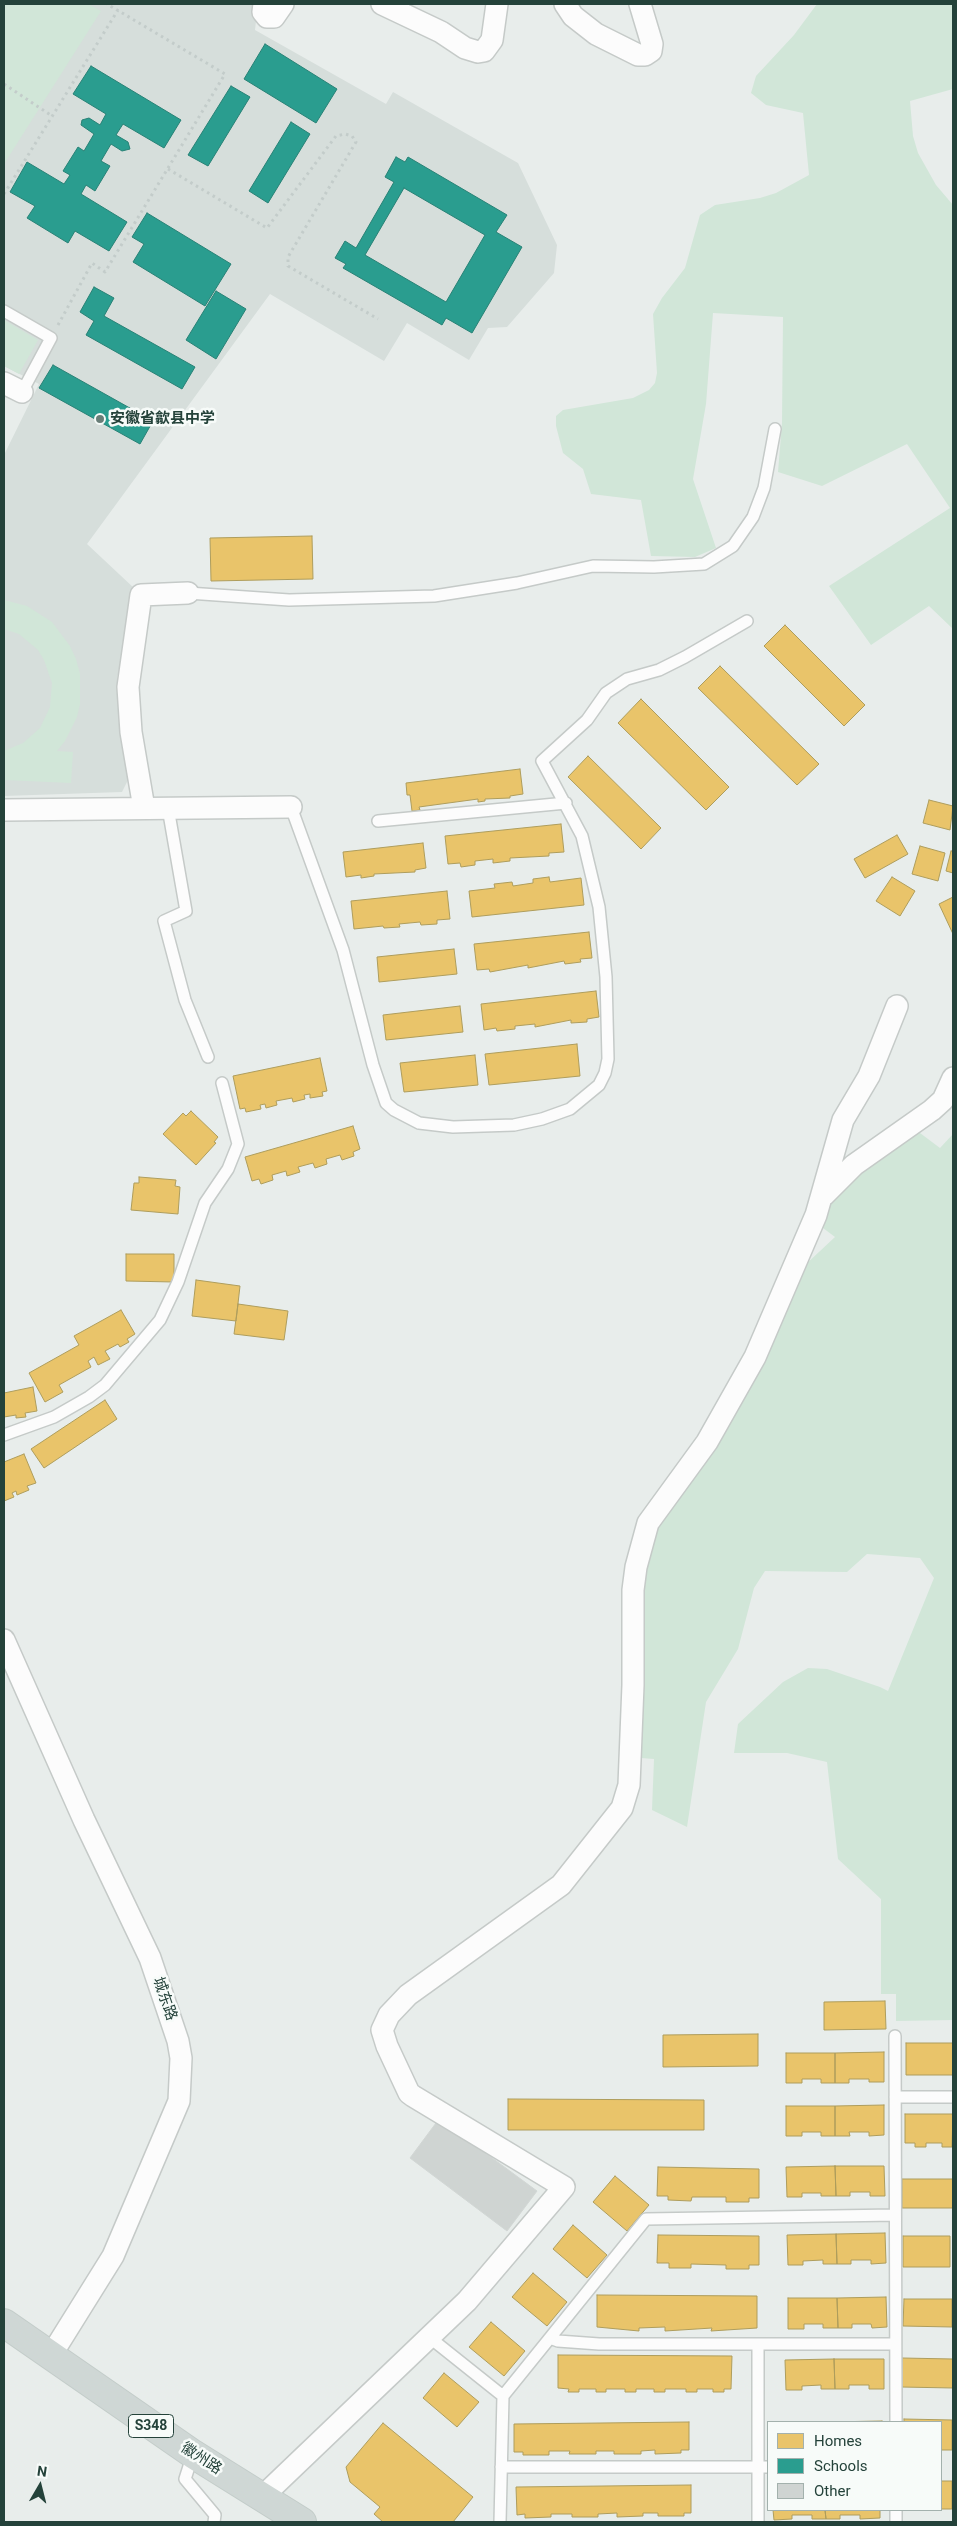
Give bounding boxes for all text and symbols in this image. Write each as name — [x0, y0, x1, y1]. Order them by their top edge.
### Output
place label: 安徽省歙县中学 — [110, 410, 215, 428]
marker: 安徽省歙县中学 — [94, 413, 106, 425]
street label: 城东路 — [148, 1975, 180, 2023]
road number: S348 — [128, 2414, 174, 2438]
legend — [767, 2421, 942, 2511]
text: Homes — [814, 2432, 862, 2450]
street label: 徽州路 — [177, 2439, 225, 2479]
text: Schools — [814, 2457, 868, 2475]
north arrow — [15, 2461, 65, 2511]
text: N — [36, 2463, 48, 2480]
text: Other — [814, 2482, 851, 2500]

